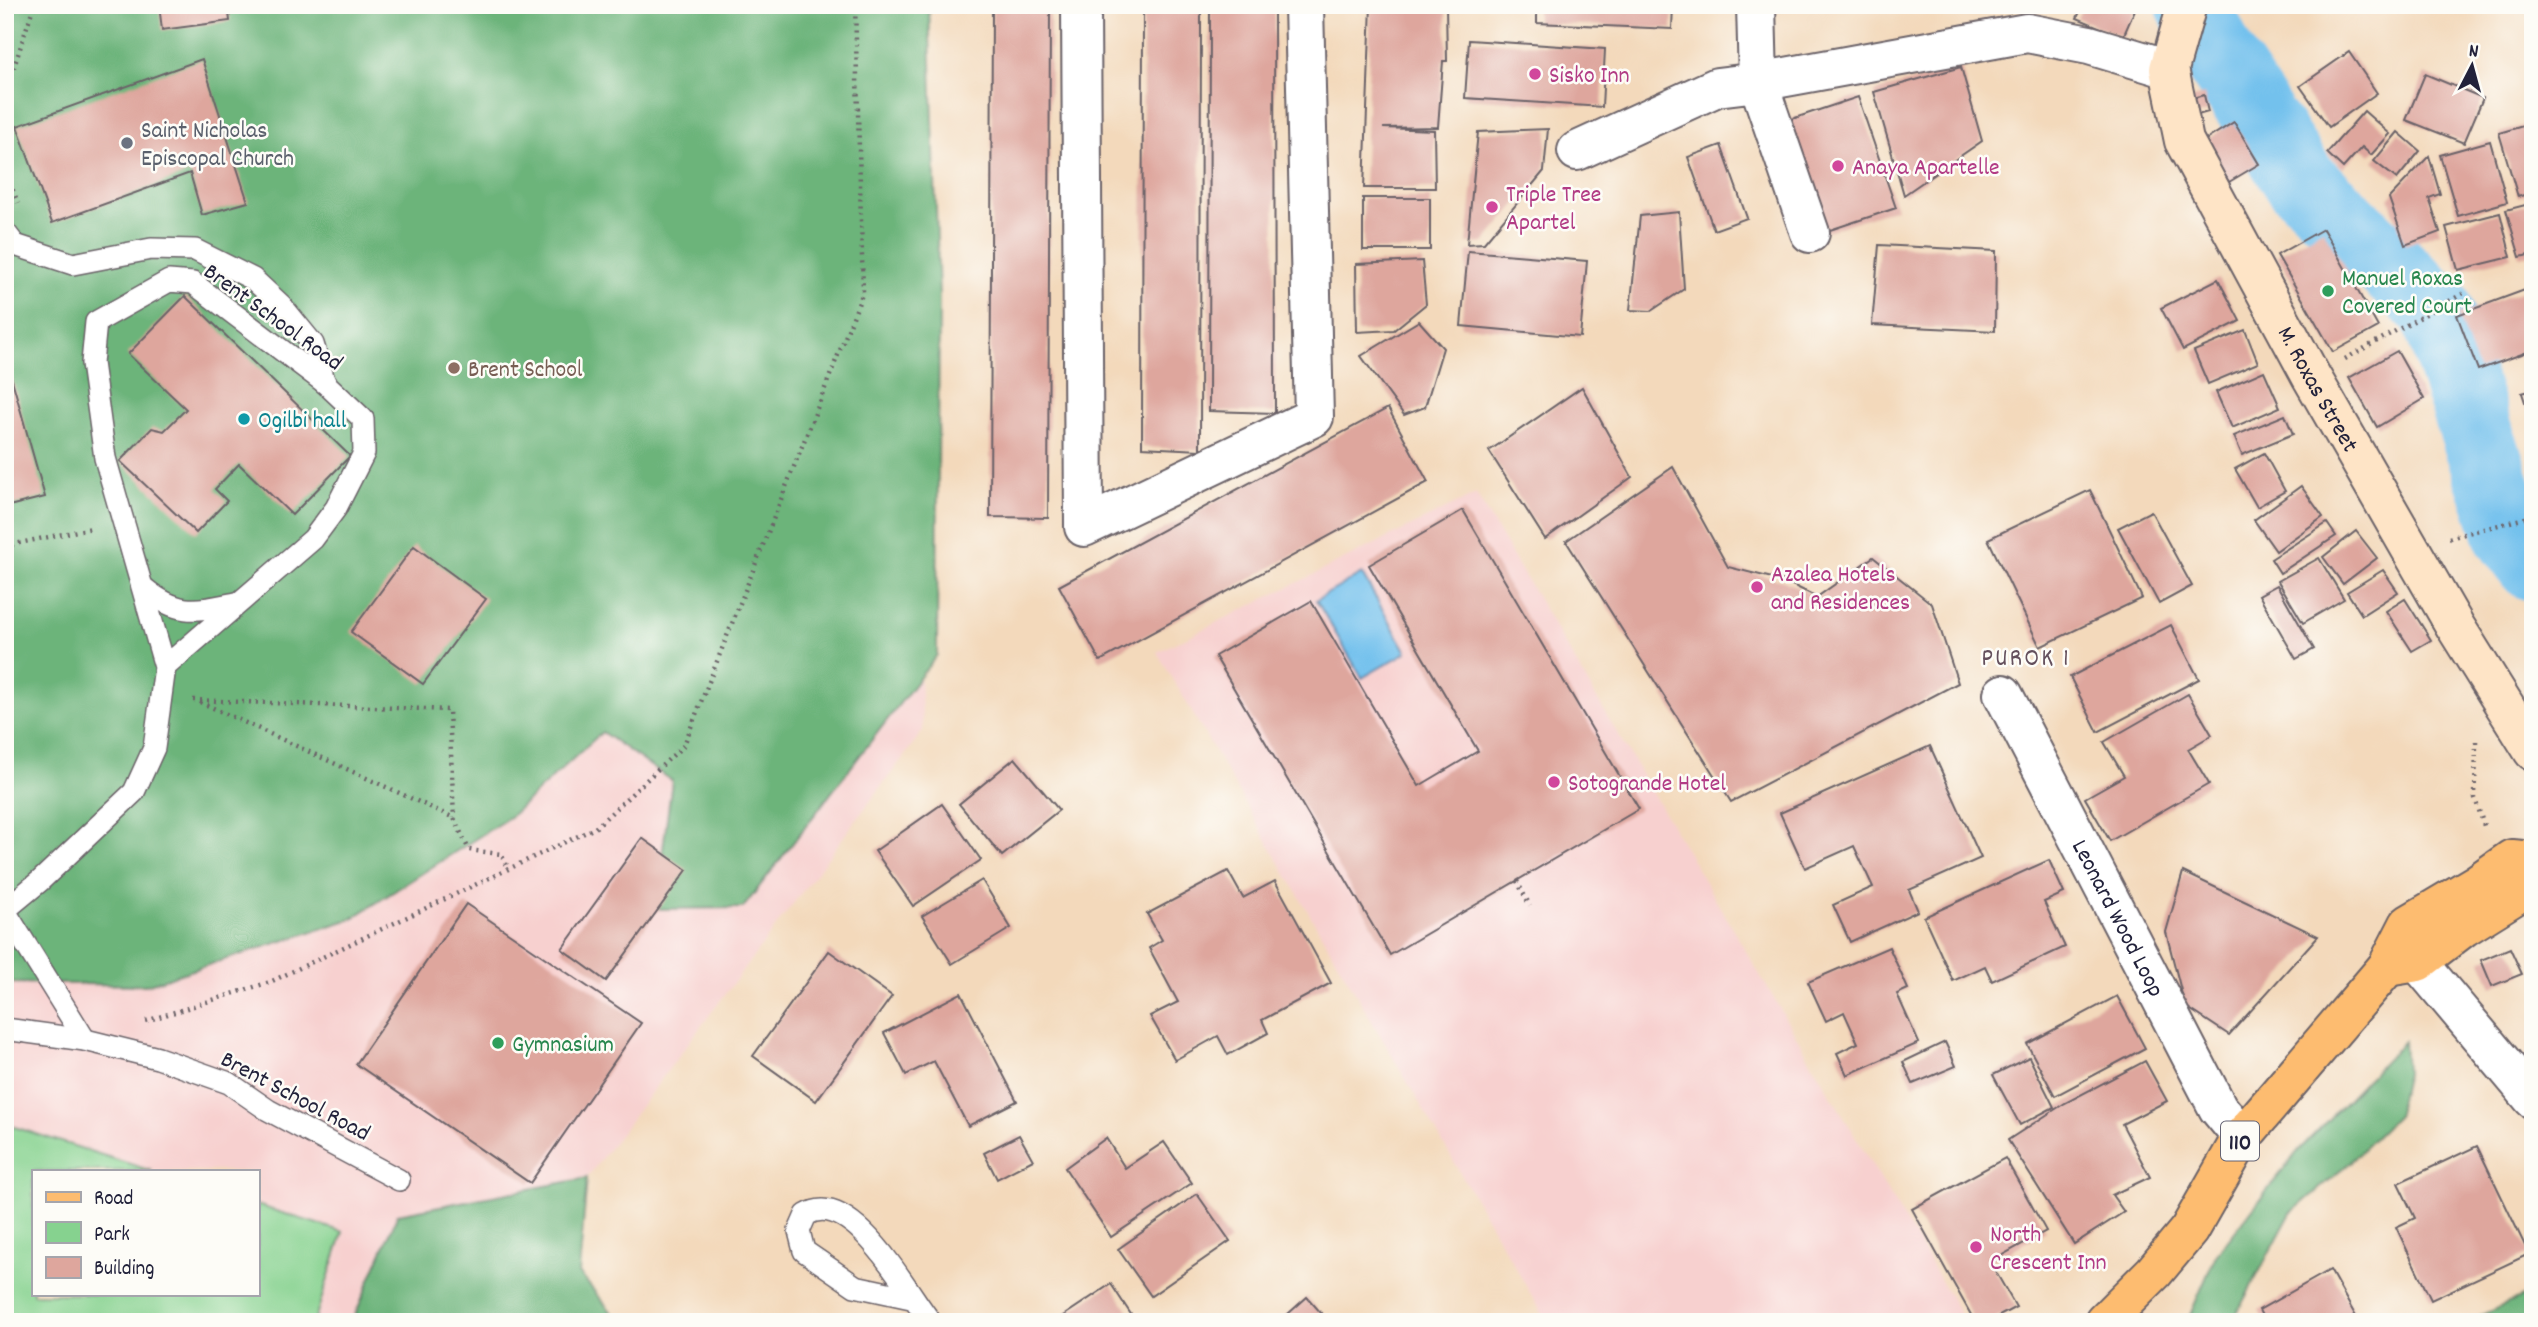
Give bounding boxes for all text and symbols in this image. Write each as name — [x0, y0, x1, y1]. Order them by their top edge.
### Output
north arrow — [2436, 32, 2506, 102]
text: N — [2467, 39, 2479, 66]
place label: Sisko Inn — [1549, 60, 1630, 94]
marker: Sisko Inn — [1527, 66, 1543, 82]
place label: Saint Nicholas Episcopal Church — [141, 115, 294, 177]
marker: Saint Nicholas Episcopal Church — [119, 135, 135, 151]
place label: Anaya Apartelle — [1852, 152, 2000, 186]
marker: Anaya Apartelle — [1830, 158, 1846, 174]
place label: Triple Tree Apartel — [1506, 179, 1601, 241]
marker: Triple Tree Apartel — [1484, 199, 1500, 215]
street label: Brent School Road — [196, 256, 349, 381]
place label: Manuel Roxas Covered Court — [2342, 263, 2472, 325]
marker: Manuel Roxas Covered Court — [2320, 283, 2336, 299]
street label: M. Roxas Street — [2267, 321, 2366, 460]
place label: Brent School — [468, 354, 583, 388]
marker: Brent School — [446, 360, 462, 376]
place label: Ogilbi hall — [258, 405, 347, 439]
marker: Ogilbi hall — [236, 411, 252, 427]
place label: Azalea Hotels and Residences — [1771, 559, 1910, 621]
marker: Azalea Hotels and Residences — [1749, 579, 1765, 595]
district label: PUROK 1 — [1981, 641, 2071, 678]
place label: Sotogrande Hotel — [1568, 768, 1726, 802]
marker: Sotogrande Hotel — [1546, 774, 1562, 790]
street label: Leonard Wood Loop — [2061, 834, 2172, 1004]
place label: Gymnasium — [512, 1029, 614, 1063]
marker: Gymnasium — [490, 1035, 506, 1051]
street label: Brent School Road — [214, 1044, 375, 1151]
road number: 110 — [2221, 1122, 2259, 1160]
legend — [32, 1170, 259, 1296]
text: Road — [94, 1185, 133, 1215]
place label: North Crescent Inn — [1990, 1219, 2107, 1281]
text: Park — [94, 1221, 130, 1251]
marker: North Crescent Inn — [1968, 1239, 1984, 1255]
text: Building — [94, 1255, 154, 1285]

